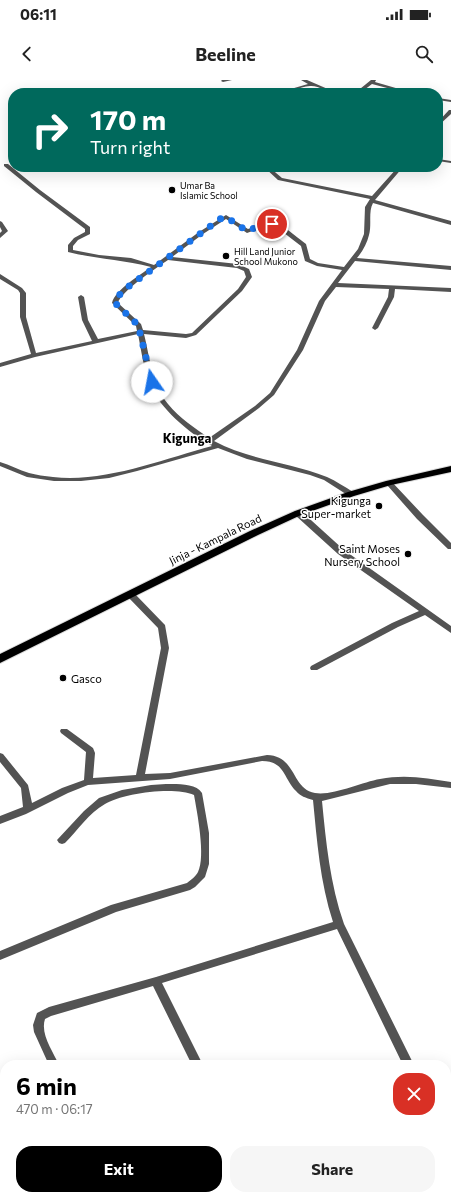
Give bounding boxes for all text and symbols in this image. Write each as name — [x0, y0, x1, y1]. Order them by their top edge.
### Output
text: 06:11 — [20, 5, 57, 23]
icon: back — [16, 43, 38, 65]
text: Beeline — [195, 43, 256, 65]
icon: search — [413, 43, 435, 65]
text: 170 m — [90, 102, 166, 136]
icon: right — [24, 104, 76, 156]
text: Turn right — [90, 136, 170, 158]
place label: Umar Ba Islamic School — [180, 180, 238, 201]
marker: Umar Ba Islamic School — [167, 185, 177, 195]
pin — [255, 207, 289, 241]
icon: arrive — [261, 213, 283, 235]
place label: Hill Land Junior School Mukono — [234, 246, 298, 267]
marker: Hill Land Junior School Mukono — [221, 251, 231, 261]
position arrow — [131, 361, 173, 403]
district label: Kigunga — [163, 430, 212, 446]
place label: Kigunga Super-market — [301, 494, 371, 520]
marker: Kigunga Super-market — [374, 501, 384, 511]
street label: Jinja - Kampala Road — [167, 511, 264, 568]
place label: Saint Moses Nursery School — [324, 542, 400, 568]
marker: Saint Moses Nursery School — [403, 549, 413, 559]
place label: Gasco — [71, 672, 102, 685]
marker: Gasco — [58, 673, 68, 683]
text: 6 min — [16, 1071, 77, 1100]
button: close — [393, 1073, 435, 1115]
text: 470 m · 06:17 — [16, 1101, 93, 1117]
button: Exit — [16, 1146, 222, 1192]
button: Share — [230, 1146, 435, 1192]

